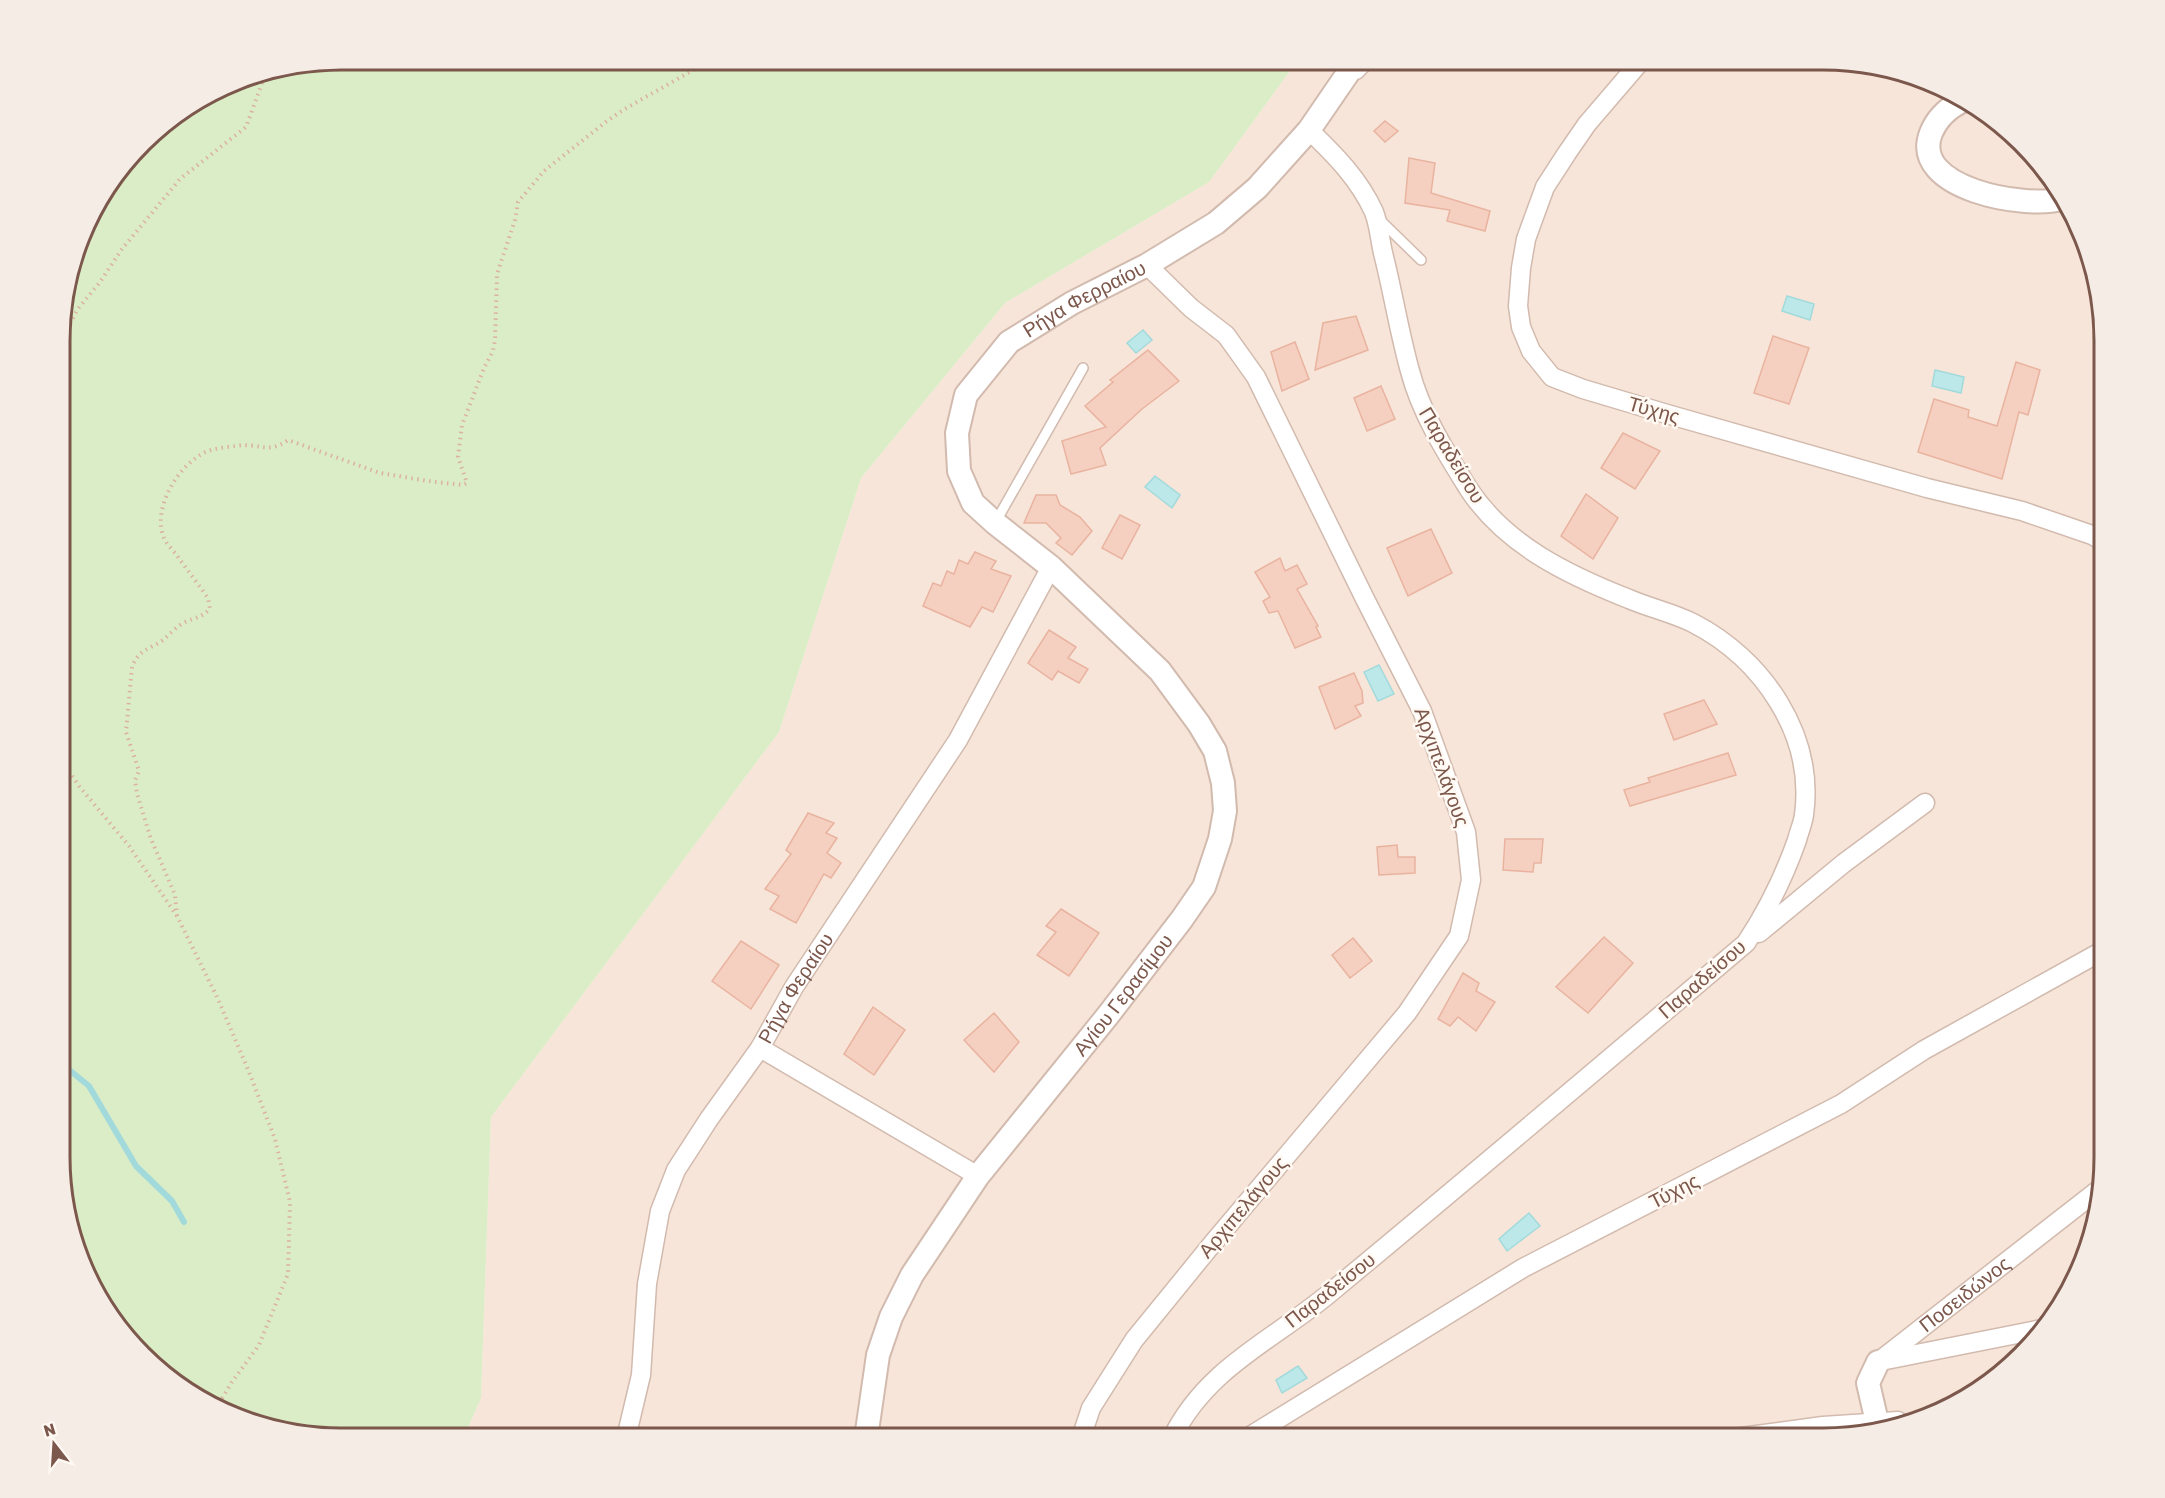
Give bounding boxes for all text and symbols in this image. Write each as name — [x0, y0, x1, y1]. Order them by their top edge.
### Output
street label: Ρήγα Φερραίου — [1018, 256, 1150, 342]
street label: Τύχης — [1625, 391, 1683, 429]
street label: Παραδείσου — [1414, 403, 1490, 507]
street label: Αρχιπελάγους — [1409, 704, 1475, 830]
street label: Ρήγα Φεραίου — [753, 928, 839, 1048]
street label: Αγίου Γερασίμου — [1068, 929, 1178, 1061]
street label: Παραδείσου — [1653, 935, 1751, 1023]
street label: Αρχιπελάγους — [1194, 1151, 1293, 1263]
street label: Τύχης — [1645, 1168, 1703, 1214]
street label: Παραδείσου — [1280, 1247, 1380, 1333]
street label: Ποσειδώνος — [1914, 1251, 2015, 1337]
north arrow — [24, 1414, 84, 1474]
text: N — [41, 1419, 58, 1441]

